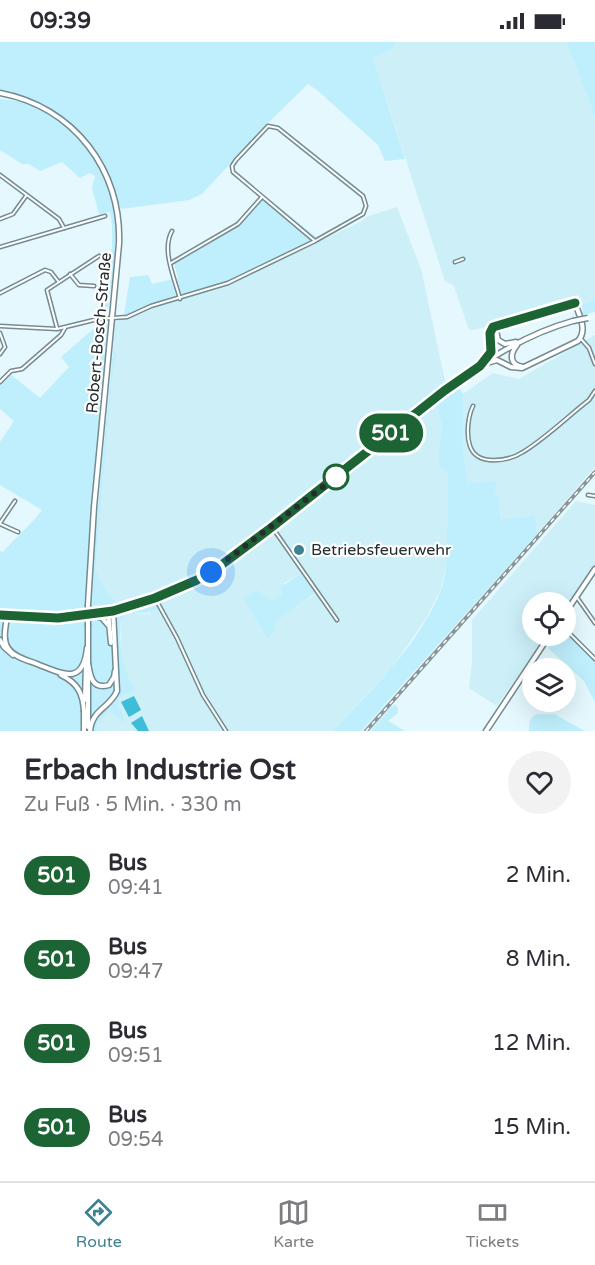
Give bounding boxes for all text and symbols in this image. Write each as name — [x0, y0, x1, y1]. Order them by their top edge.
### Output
text: 09:39 — [30, 8, 91, 34]
street label: Robert-Bosch-Straße — [82, 252, 116, 414]
line badge: 501 — [356, 414, 426, 452]
text: 501 — [371, 421, 411, 446]
unlabelled marker — [323, 464, 349, 490]
place label: Betriebsfeuerwehr — [311, 540, 452, 560]
marker: Betriebsfeuerwehr — [292, 543, 306, 557]
your location — [196, 557, 226, 587]
map controls — [522, 592, 576, 712]
button: locate — [522, 592, 576, 646]
button: layers — [522, 658, 576, 712]
button: heart — [508, 751, 571, 814]
text: Erbach Industrie Ost — [24, 753, 296, 787]
text: Zu Fuß · 5 Min. · 330 m — [24, 793, 242, 817]
text: Bus — [108, 850, 147, 876]
text: 2 Min. — [506, 862, 571, 888]
text: 501 — [37, 863, 77, 888]
text: 09:41 — [108, 876, 163, 900]
text: Bus — [108, 934, 147, 960]
text: 8 Min. — [506, 946, 571, 972]
text: 501 — [37, 947, 77, 972]
text: 09:47 — [108, 960, 163, 984]
text: Bus — [108, 1018, 147, 1044]
text: 12 Min. — [492, 1030, 571, 1056]
text: 501 — [37, 1031, 77, 1056]
text: 09:51 — [108, 1044, 163, 1068]
text: Bus — [108, 1102, 147, 1128]
text: 15 Min. — [492, 1114, 571, 1140]
text: 501 — [37, 1115, 77, 1140]
text: 09:54 — [108, 1128, 163, 1152]
tab: Route — [76, 1196, 122, 1252]
tab: Karte — [273, 1196, 314, 1252]
tab: Tickets — [466, 1196, 519, 1252]

